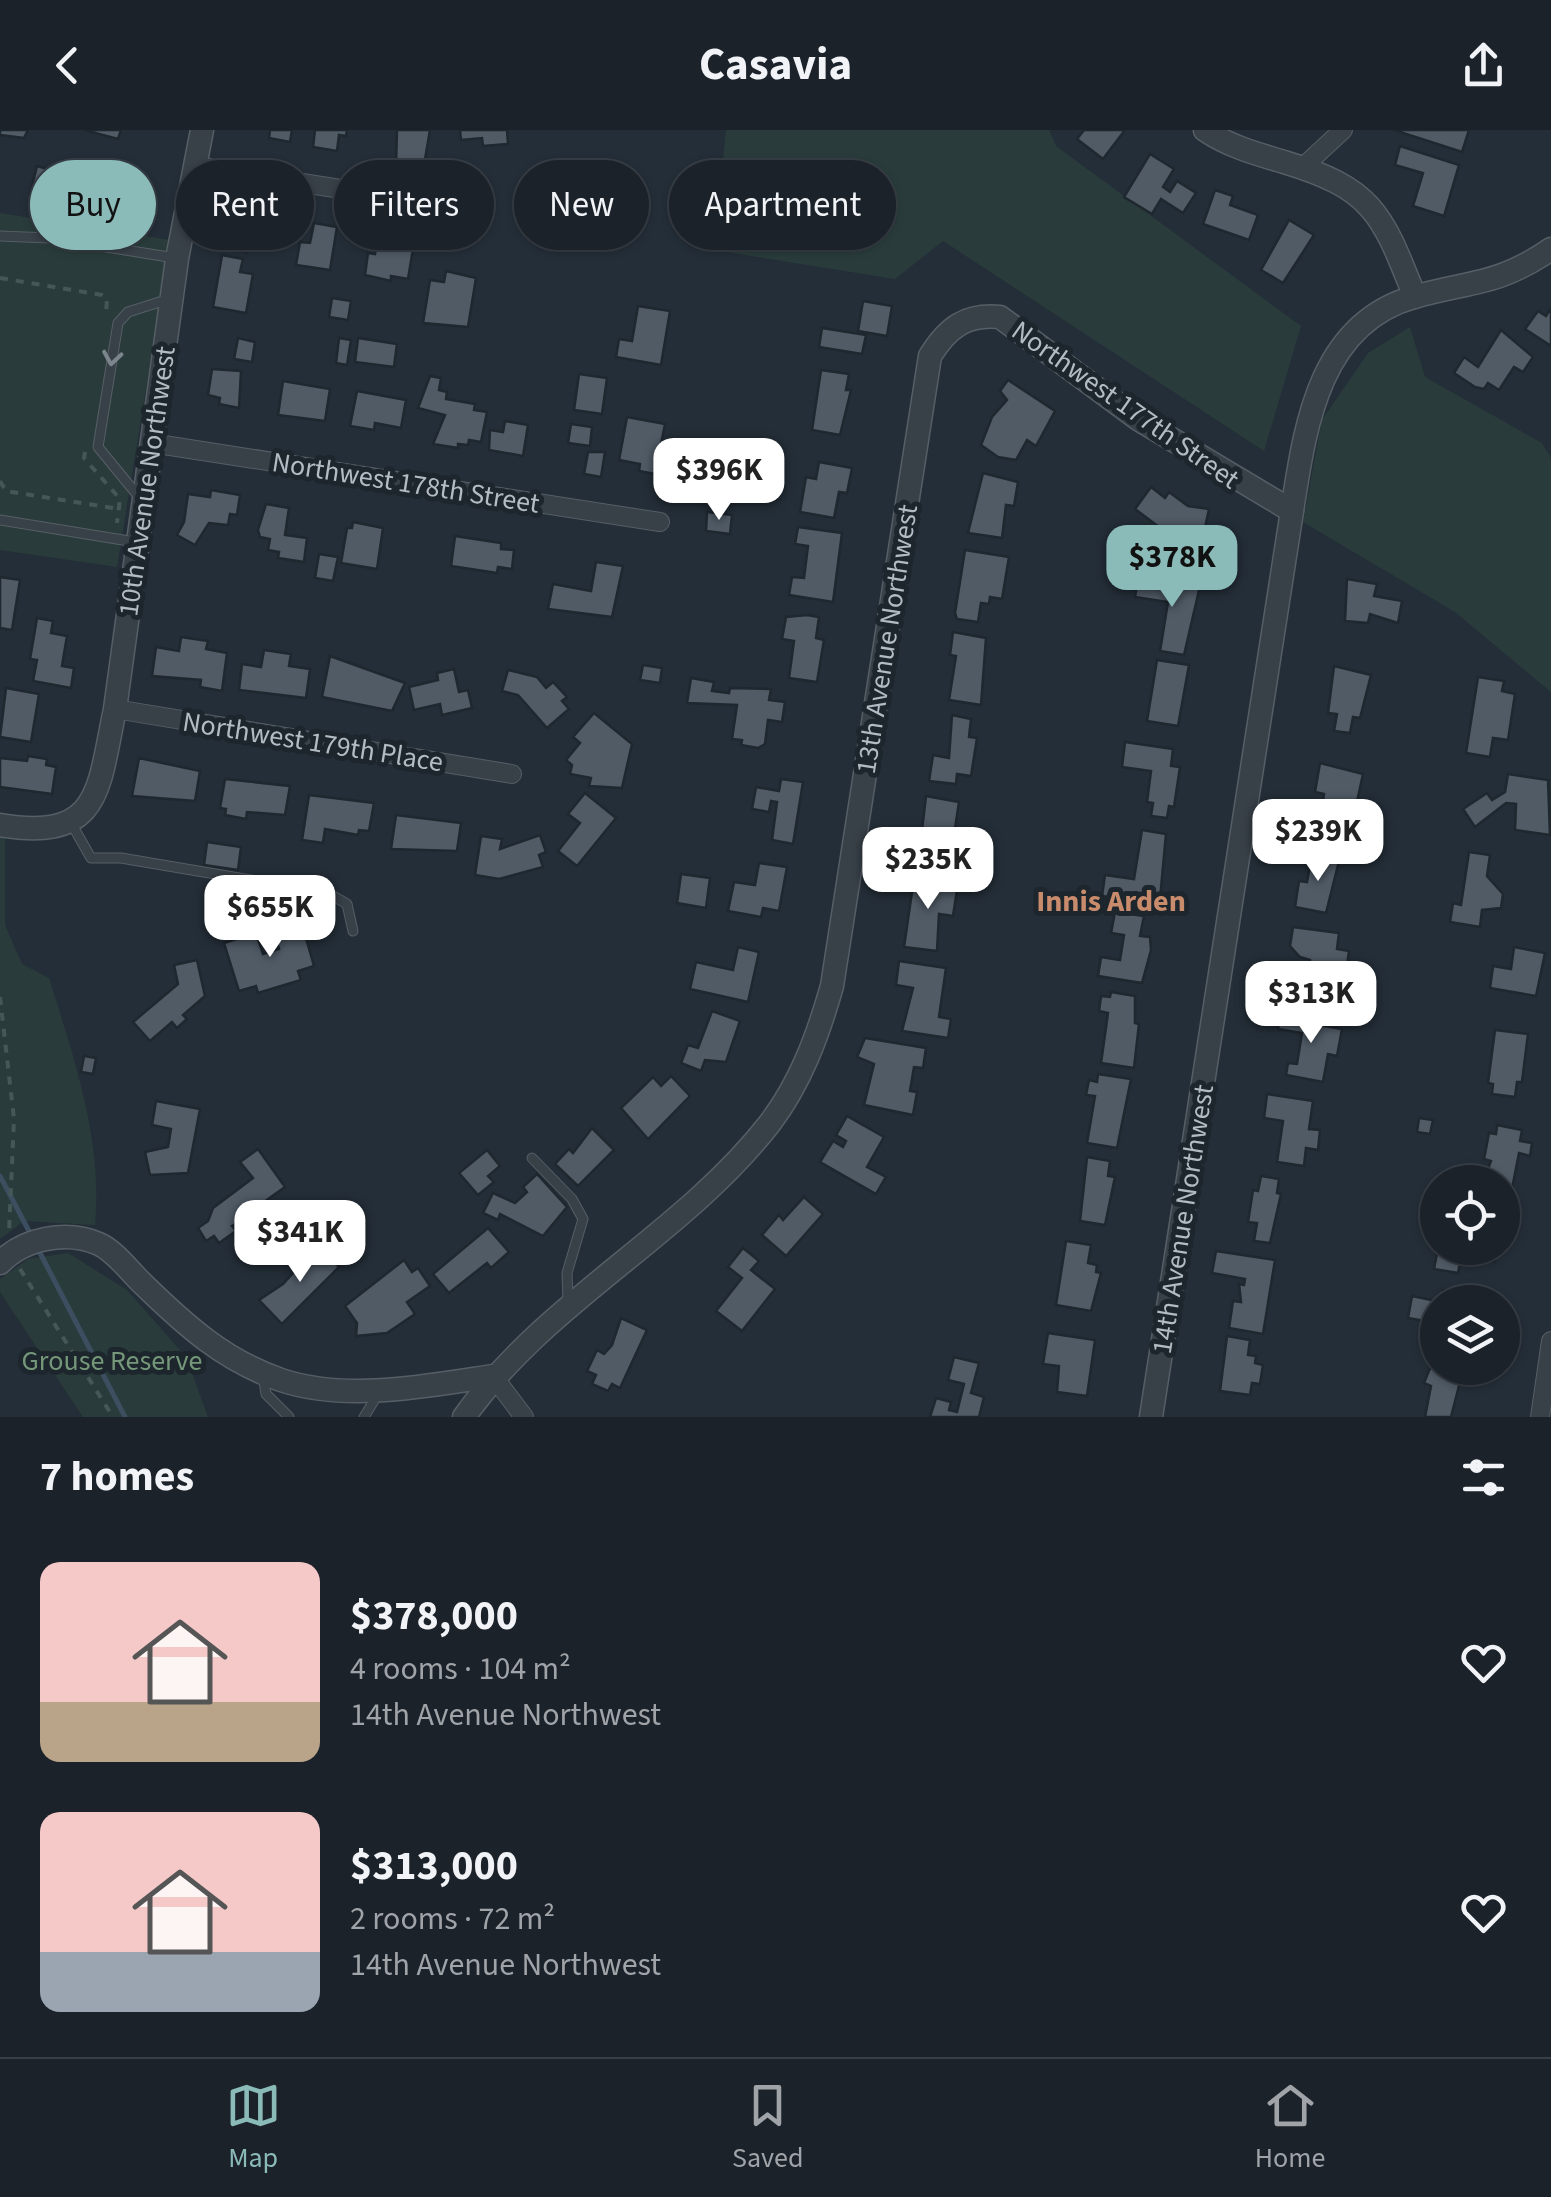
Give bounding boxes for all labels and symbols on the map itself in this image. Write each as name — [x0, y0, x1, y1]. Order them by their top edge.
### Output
street label: Northwest 177th Street — [1003, 311, 1248, 499]
street label: 10th Avenue Northwest — [108, 343, 186, 619]
one-way arrow — [102, 350, 123, 367]
pin: $396K — [649, 438, 789, 523]
street label: Northwest 178th Street — [269, 442, 543, 524]
street label: 13th Avenue Northwest — [846, 501, 928, 777]
pin: $378K — [1102, 525, 1242, 610]
street label: Northwest 179th Place — [180, 702, 446, 782]
pin: $239K — [1248, 799, 1388, 884]
pin: $235K — [858, 827, 998, 912]
pin: $655K — [200, 875, 340, 960]
district label: Innis Arden — [1036, 880, 1186, 923]
pin: $313K — [1241, 961, 1381, 1046]
street label: 14th Avenue Northwest — [1142, 1081, 1224, 1357]
pin: $341K — [230, 1200, 370, 1285]
park label: Grouse Reserve — [22, 1341, 202, 1381]

